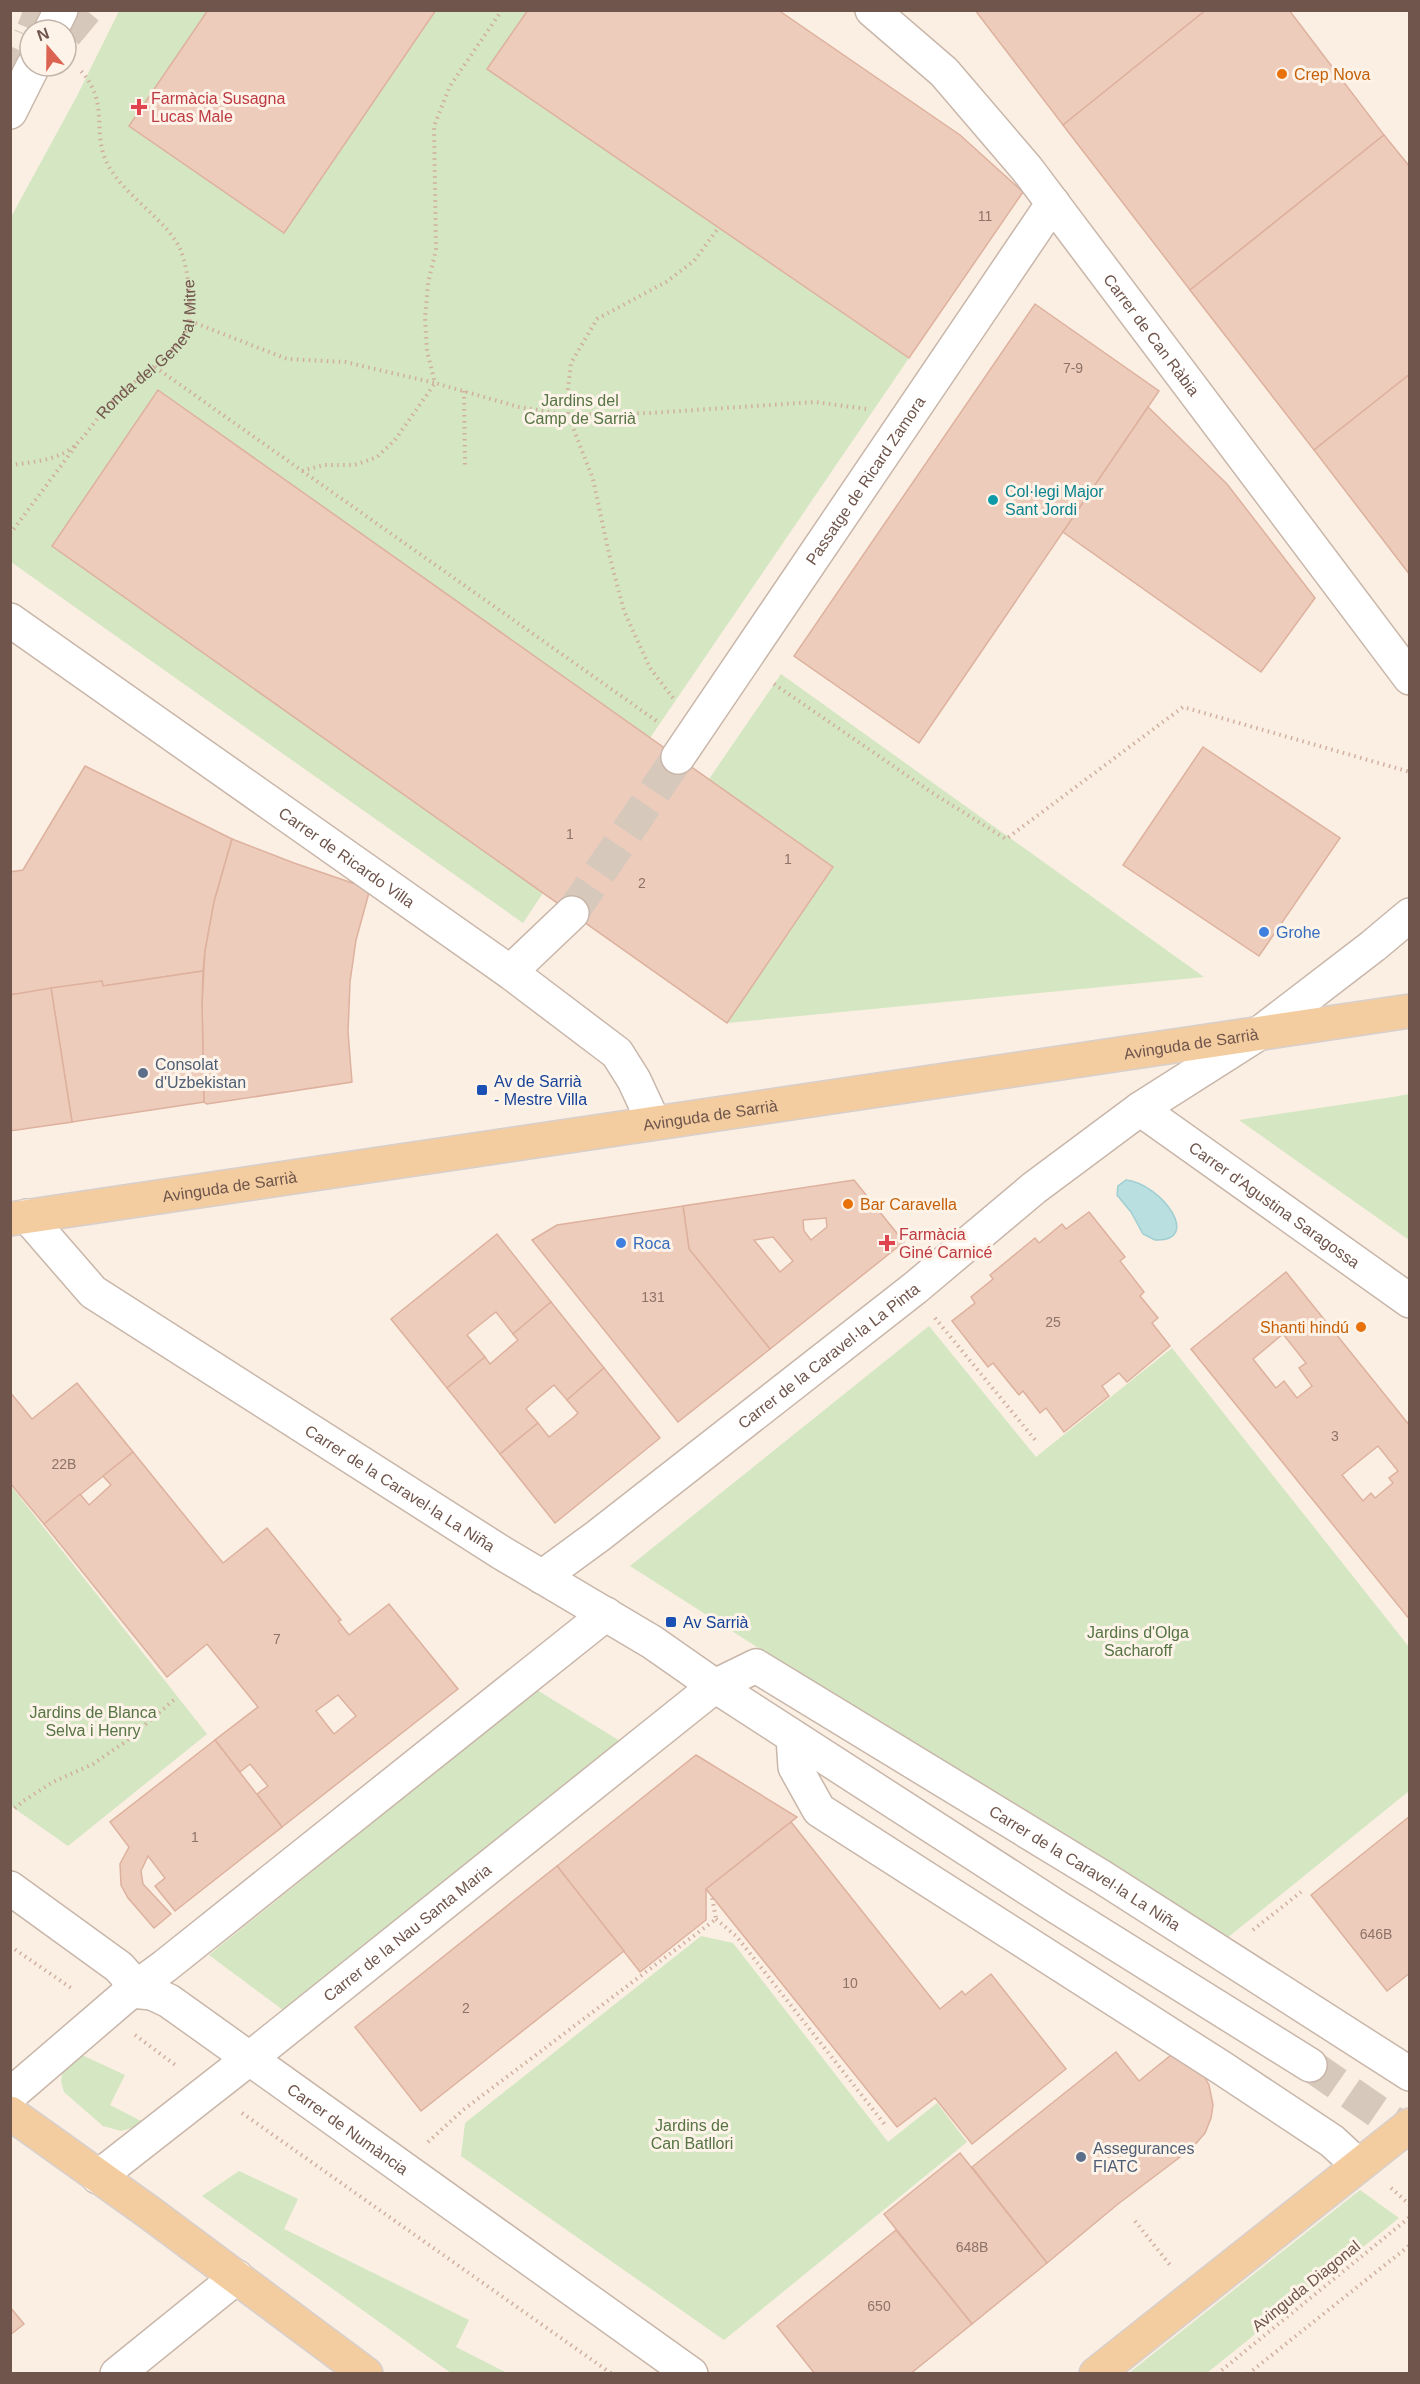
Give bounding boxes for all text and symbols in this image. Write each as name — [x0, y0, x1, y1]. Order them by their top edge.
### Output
north arrow — [18, 18, 78, 78]
text: N — [35, 24, 51, 44]
place label: Crep Nova — [1294, 66, 1371, 83]
marker: Crep Nova — [1275, 67, 1289, 81]
place label: Farmàcia Susagna Lucas Male — [151, 90, 285, 125]
marker: Farmàcia Susagna Lucas Male — [132, 100, 146, 114]
house number: 11 — [978, 208, 992, 224]
street label: Carrer de Can Ràbia — [1100, 271, 1203, 399]
street label: Ronda del General Mitre — [93, 278, 198, 422]
house number: 7-9 — [1063, 360, 1083, 376]
park label: Jardins del Camp de Sarrià — [524, 392, 636, 427]
street label: Passatge de Ricard Zamora — [802, 393, 928, 568]
place label: Col·legi Major Sant Jordi — [1005, 483, 1104, 518]
marker: Col·legi Major Sant Jordi — [986, 493, 1000, 507]
street label: Carrer de Ricardo Villa — [276, 804, 418, 911]
house number: 1 — [566, 826, 574, 842]
house number: 1 — [784, 851, 792, 867]
house number: 2 — [638, 875, 646, 891]
place label: Grohe — [1276, 924, 1321, 941]
marker: Grohe — [1257, 925, 1271, 939]
street label: Avinguda de Sarrià — [1123, 1025, 1260, 1062]
place label: Consolat d'Uzbekistan — [155, 1056, 246, 1091]
marker: Consolat d'Uzbekistan — [136, 1066, 150, 1080]
place label: Av de Sarrià - Mestre Villa — [494, 1073, 587, 1108]
marker: Av de Sarrià - Mestre Villa — [475, 1083, 489, 1097]
street label: Avinguda de Sarrià — [642, 1097, 779, 1133]
street label: Carrer d'Agustina Saragossa — [1186, 1138, 1363, 1271]
street label: Avinguda de Sarrià — [161, 1168, 298, 1205]
place label: Bar Caravella — [860, 1196, 957, 1213]
marker: Bar Caravella — [841, 1197, 855, 1211]
place label: Farmàcia Giné Carnicé — [899, 1226, 992, 1261]
place label: Roca — [633, 1235, 670, 1252]
marker: Roca — [614, 1236, 628, 1250]
marker: Farmàcia Giné Carnicé — [880, 1236, 894, 1250]
street label: Carrer de la Caravel·la La Pinta — [735, 1280, 922, 1432]
house number: 131 — [641, 1289, 665, 1305]
house number: 25 — [1045, 1314, 1061, 1330]
place label: Shanti hindú — [1260, 1319, 1349, 1336]
marker: Shanti hindú — [1354, 1320, 1368, 1334]
street label: Carrer de la Caravel·la La Niña — [302, 1421, 498, 1555]
house number: 3 — [1331, 1428, 1339, 1444]
house number: 22B — [52, 1456, 76, 1472]
place label: Av Sarrià — [683, 1614, 749, 1631]
marker: Av Sarrià — [664, 1615, 678, 1629]
park label: Jardins d'Olga Sacharoff — [1087, 1624, 1189, 1659]
house number: 7 — [273, 1631, 281, 1647]
park label: Jardins de Blanca Selva i Henry — [29, 1704, 157, 1739]
street label: Carrer de la Caravel·la La Niña — [986, 1802, 1184, 1933]
house number: 1 — [191, 1829, 199, 1845]
street label: Carrer de la Nau Santa Maria — [320, 1860, 494, 2005]
house number: 646B — [1360, 1926, 1392, 1942]
house number: 10 — [842, 1975, 858, 1991]
house number: 2 — [462, 2000, 470, 2016]
street label: Carrer de Numància — [284, 2080, 412, 2178]
park label: Jardins de Can Batllori — [651, 2117, 733, 2152]
place label: Assegurances FIATC — [1093, 2140, 1194, 2175]
marker: Assegurances FIATC — [1074, 2150, 1088, 2164]
street label: Avinguda Diagonal — [1249, 2237, 1363, 2335]
house number: 648B — [956, 2239, 988, 2255]
house number: 650 — [867, 2298, 891, 2314]

